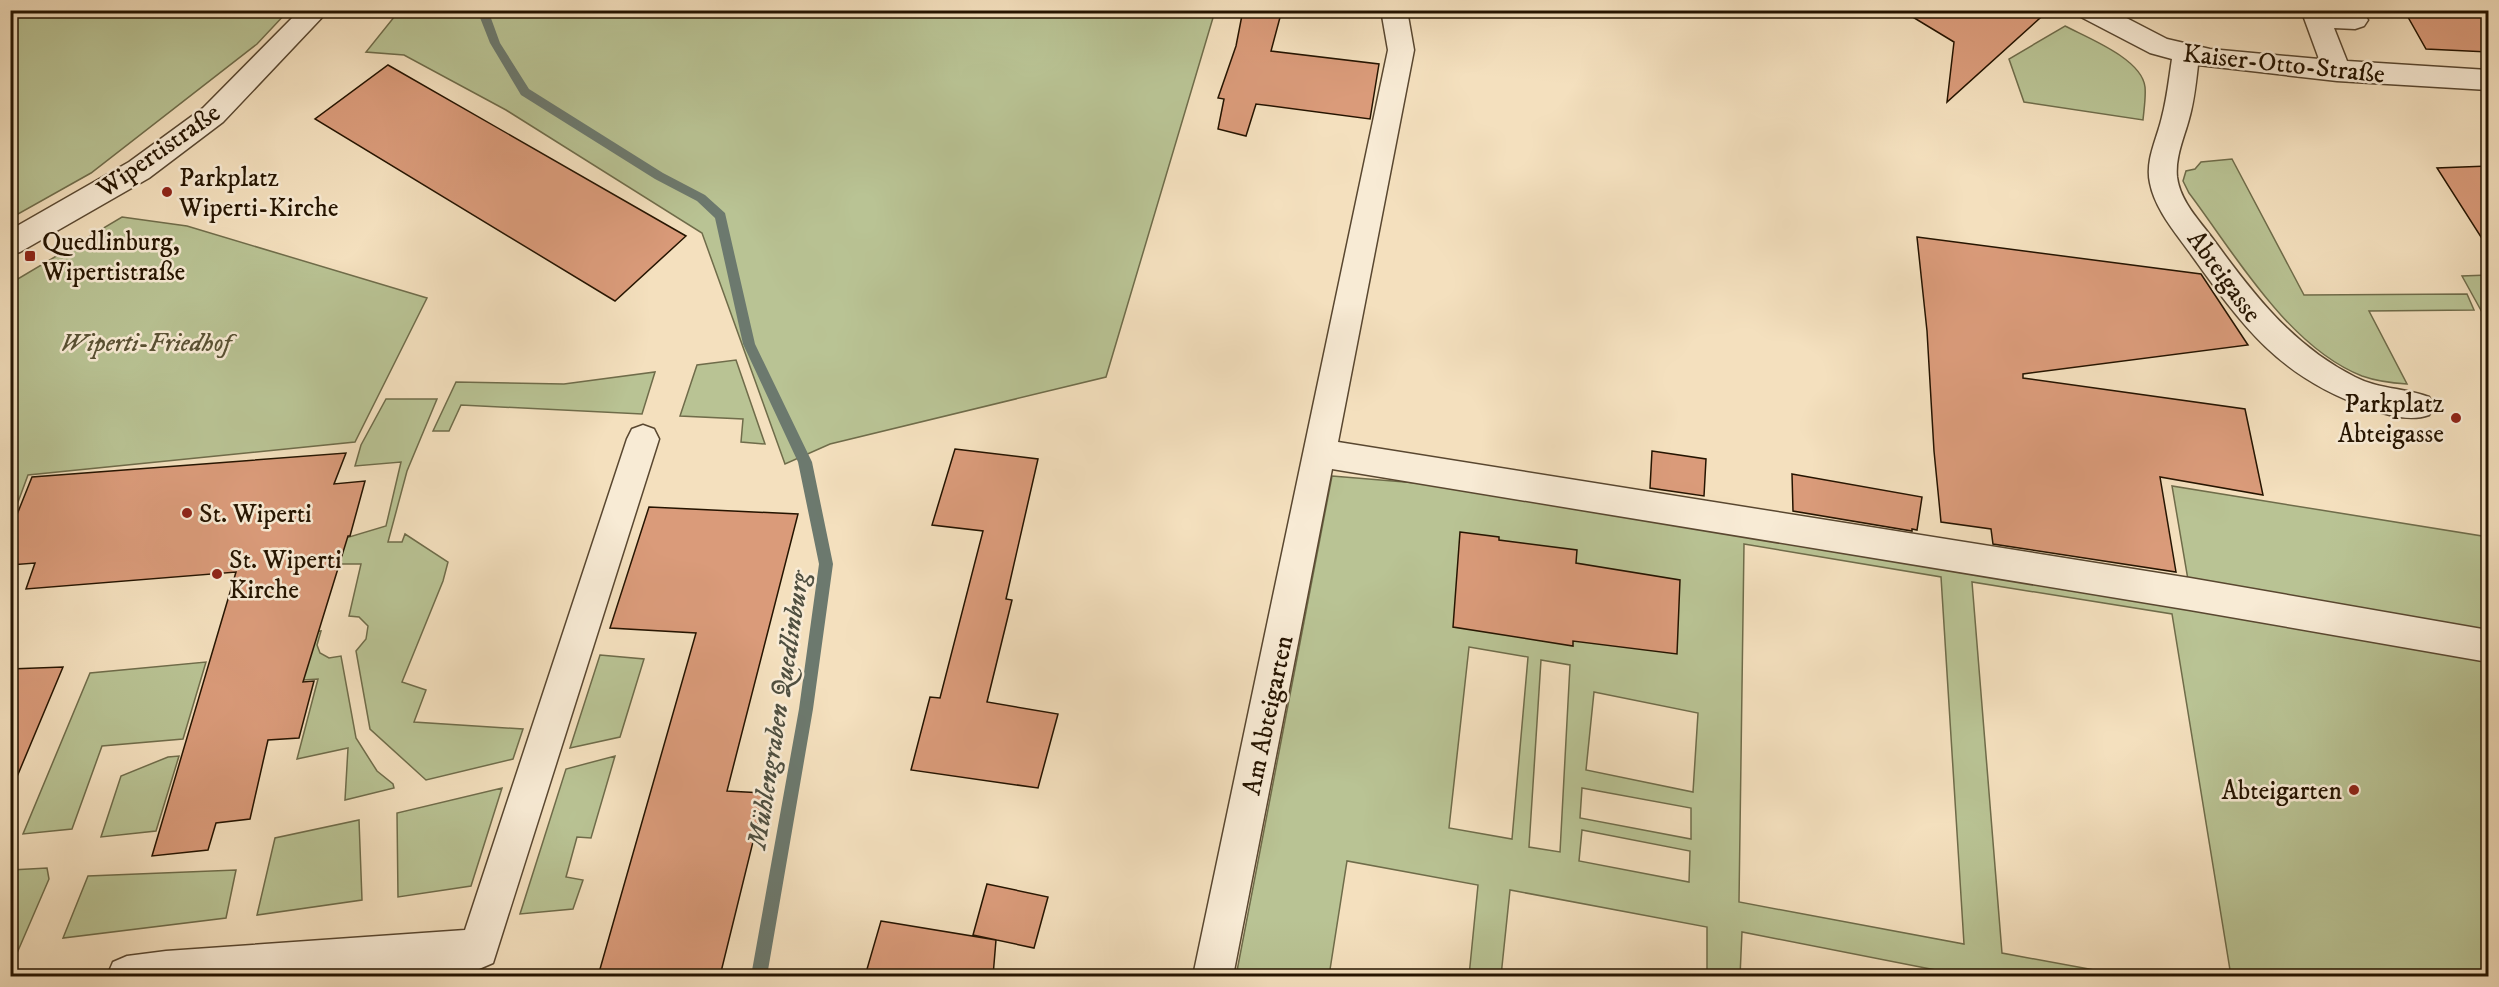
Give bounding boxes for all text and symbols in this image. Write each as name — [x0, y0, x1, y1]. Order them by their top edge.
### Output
street label: Kaiser-Otto-Straße — [2181, 37, 2387, 92]
street label: Wipertistraße — [90, 97, 227, 206]
place label: Parkplatz Wiperti-Kirche — [178, 162, 339, 225]
marker: Parkplatz Wiperti-Kirche — [160, 185, 174, 199]
street label: Abteigasse — [2179, 224, 2268, 330]
place label: Quedlinburg, Wipertistraße — [41, 226, 185, 289]
marker: Quedlinburg, Wipertistraße — [23, 249, 37, 263]
park label: Wiperti-Friedhof — [61, 327, 238, 360]
place label: Parkplatz Abteigasse — [2338, 388, 2444, 451]
marker: Parkplatz Abteigasse — [2449, 411, 2463, 425]
place label: St. Wiperti — [199, 498, 312, 531]
marker: St. Wiperti — [180, 506, 194, 520]
place label: St. Wiperti Kirche — [229, 544, 342, 607]
marker: St. Wiperti Kirche — [210, 567, 224, 581]
water label: Mühlengraben Quedlinburg — [740, 567, 818, 853]
street label: Am Abteigarten — [1235, 632, 1302, 798]
place label: Abteigarten — [2221, 775, 2342, 808]
marker: Abteigarten — [2347, 783, 2361, 797]

